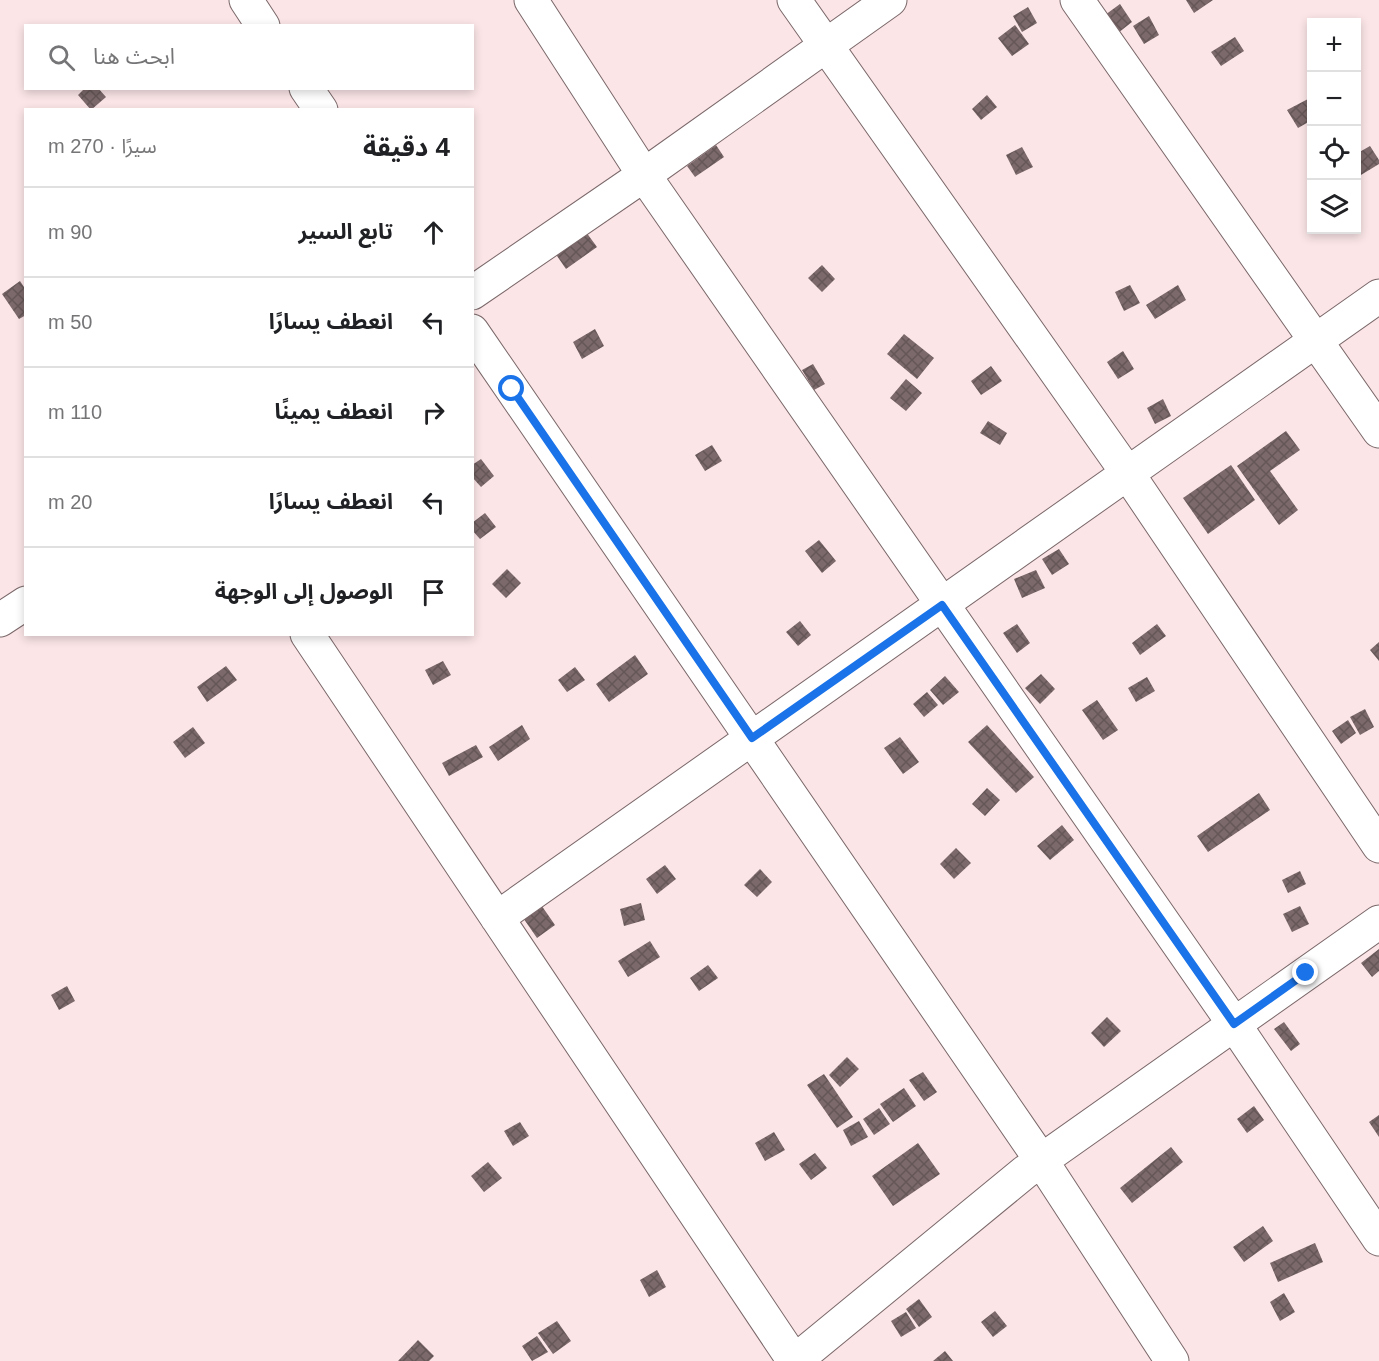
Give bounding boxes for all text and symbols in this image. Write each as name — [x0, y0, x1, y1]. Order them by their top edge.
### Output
map controls — [1307, 18, 1361, 234]
button: + — [1307, 18, 1361, 72]
search box — [24, 24, 474, 90]
icon: search — [45, 41, 78, 74]
text: ابحث هنا — [93, 44, 175, 69]
button: − — [1307, 72, 1361, 126]
button: locate — [1307, 126, 1361, 180]
text: 4 دقيقة — [363, 132, 450, 162]
text: سيرًا · 270 m — [48, 135, 157, 157]
button: layers — [1307, 180, 1361, 234]
icon: ahead — [417, 216, 450, 249]
text: تابع السير — [299, 219, 393, 244]
text: 90 m — [48, 221, 92, 243]
icon: left — [417, 306, 450, 339]
text: انعطف يسارًا — [269, 309, 393, 334]
text: 50 m — [48, 311, 92, 333]
route start — [498, 375, 524, 401]
icon: right — [417, 396, 450, 429]
text: انعطف يمينًا — [274, 399, 393, 424]
text: 110 m — [48, 401, 102, 423]
icon: left — [417, 486, 450, 519]
text: انعطف يسارًا — [269, 489, 393, 514]
text: 20 m — [48, 491, 92, 513]
icon: arrive — [417, 576, 450, 609]
text: الوصول إلى الوجهة — [215, 579, 393, 604]
route end — [1292, 959, 1318, 985]

